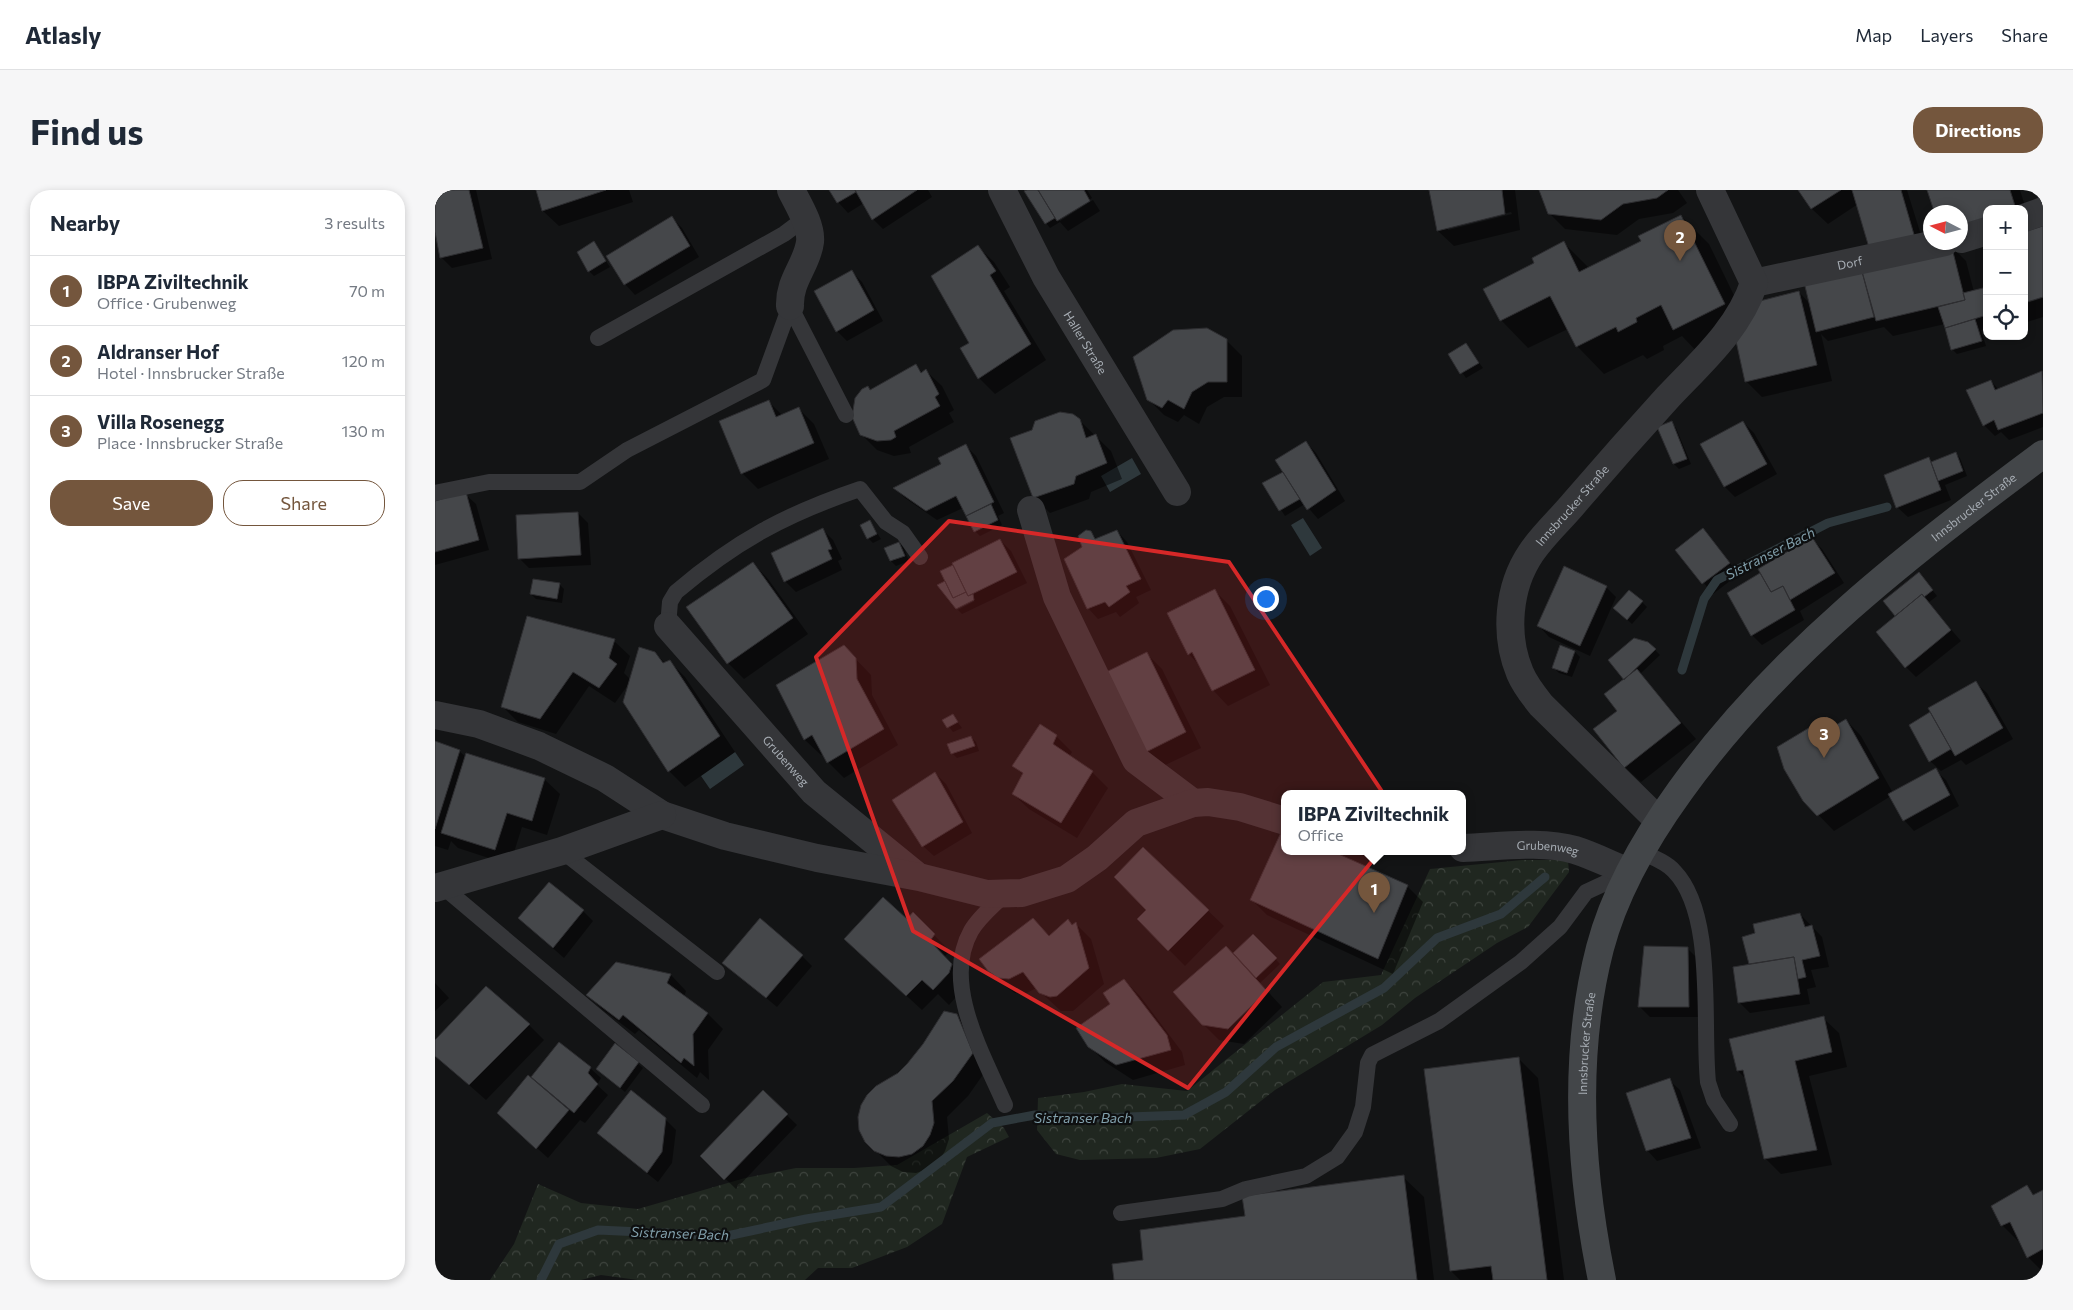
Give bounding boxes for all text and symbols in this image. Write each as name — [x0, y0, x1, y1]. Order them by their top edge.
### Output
text: Atlasly — [25, 20, 102, 49]
text: Map — [1855, 24, 1892, 46]
text: Layers — [1920, 24, 1973, 46]
text: Share — [2001, 24, 2048, 46]
button: Directions — [1913, 107, 2043, 153]
text: Find us — [30, 109, 144, 152]
north arrow — [1923, 205, 1968, 250]
map controls — [1983, 205, 2028, 340]
button: + — [1983, 205, 2028, 250]
text: Nearby — [50, 210, 120, 235]
text: 3 results — [324, 213, 385, 232]
pin: 2 — [1664, 220, 1696, 261]
button: − — [1983, 250, 2028, 295]
street label: Dorf — [1836, 253, 1864, 272]
text: IBPA Ziviltechnik — [97, 270, 249, 293]
text: 1 — [62, 281, 70, 300]
text: 70 m — [349, 281, 385, 300]
text: Office · Grubenweg — [97, 293, 236, 312]
button: locate — [1983, 295, 2028, 340]
street label: Haller Straße — [1061, 308, 1110, 376]
text: Aldranser Hof — [97, 340, 219, 363]
text: 2 — [61, 351, 71, 370]
text: 120 m — [342, 351, 385, 370]
text: Hotel · Innsbrucker Straße — [97, 363, 285, 382]
text: Villa Rosenegg — [97, 410, 224, 433]
text: 3 — [61, 421, 71, 440]
text: 130 m — [342, 421, 385, 440]
text: Place · Innsbrucker Straße — [97, 433, 283, 452]
street label: Innsbrucker Straße — [1532, 462, 1611, 548]
street label: Innsbrucker Straße — [1928, 470, 2019, 544]
button: Save — [50, 480, 213, 526]
button: Share — [223, 480, 385, 526]
water label: Sistranser Bach — [1722, 523, 1818, 583]
your location — [1253, 586, 1279, 612]
pin: 3 — [1808, 717, 1840, 758]
street label: Grubenweg — [760, 732, 813, 789]
popup — [1281, 790, 1466, 855]
text: IBPA Ziviltechnik — [1298, 802, 1449, 825]
text: Office — [1298, 825, 1344, 844]
street label: Grubenweg — [1516, 838, 1581, 858]
pin: 1 — [1358, 872, 1390, 913]
street label: Innsbrucker Straße — [1575, 991, 1597, 1095]
water label: Sistranser Bach — [1034, 1109, 1132, 1126]
water label: Sistranser Bach — [631, 1223, 729, 1243]

